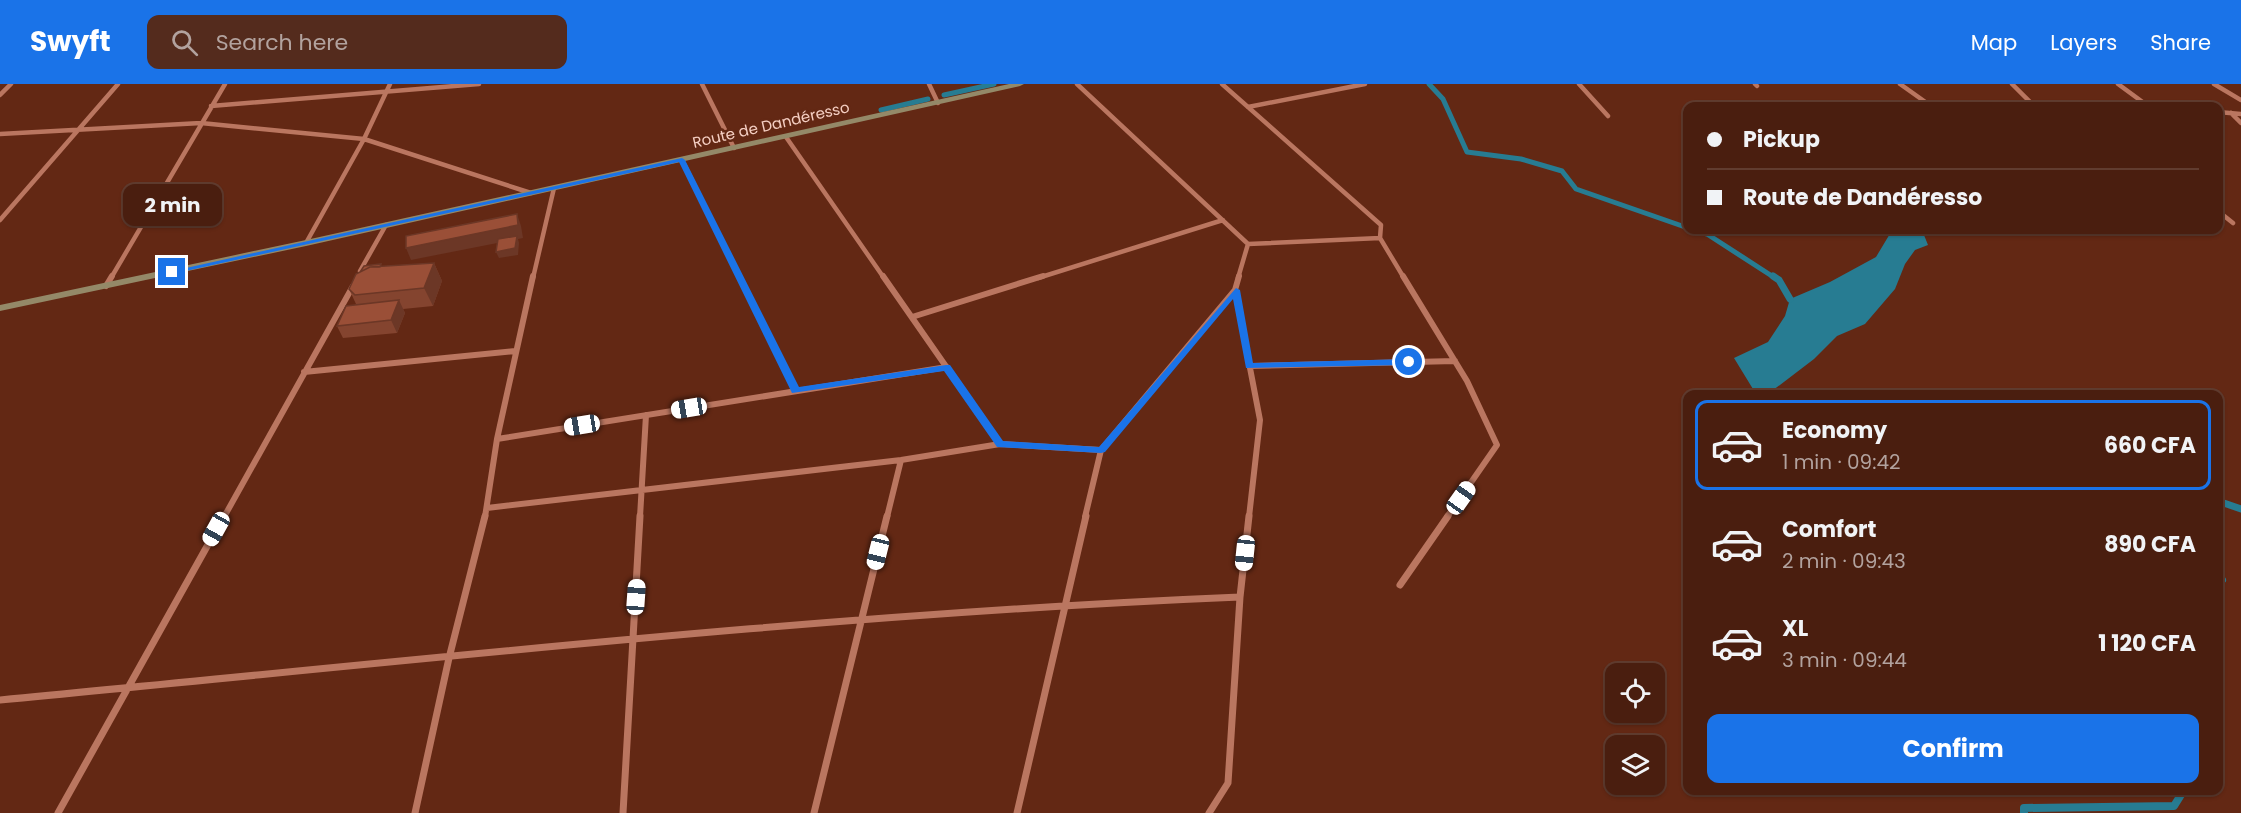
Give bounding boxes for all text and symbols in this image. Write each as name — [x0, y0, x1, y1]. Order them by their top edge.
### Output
search box — [147, 15, 567, 69]
text: Swyft — [30, 22, 111, 61]
icon: search — [168, 26, 201, 59]
text: Search here — [216, 27, 348, 58]
text: Map — [1971, 28, 2017, 57]
text: Layers — [2050, 28, 2117, 57]
text: Share — [2150, 28, 2211, 57]
street label: Route de Dandéresso — [690, 96, 851, 153]
text: Pickup — [1743, 124, 1820, 155]
text: Route de Dandéresso — [1743, 182, 1982, 213]
callout: 2 min — [122, 185, 222, 227]
text: 2 min — [144, 191, 201, 219]
route end — [158, 258, 185, 285]
route start — [1395, 348, 1422, 375]
car — [670, 396, 708, 420]
car — [563, 413, 601, 437]
text: Economy — [1782, 415, 1887, 446]
icon: car — [1710, 418, 1764, 472]
text: 660 CFA — [2104, 430, 2196, 461]
text: 1 min · 09:42 — [1782, 448, 1900, 476]
car — [1443, 478, 1479, 518]
car — [199, 509, 233, 549]
text: Comfort — [1782, 514, 1876, 545]
icon: car — [1710, 517, 1764, 571]
text: 890 CFA — [2104, 529, 2196, 560]
car — [865, 532, 891, 572]
car — [1234, 534, 1256, 572]
text: 2 min · 09:43 — [1782, 547, 1906, 575]
car — [626, 578, 646, 616]
text: XL — [1782, 613, 1808, 644]
icon: car — [1710, 616, 1764, 670]
text: 1 120 CFA — [2098, 628, 2196, 659]
text: 3 min · 09:44 — [1782, 646, 1907, 674]
map controls — [1605, 663, 1665, 795]
button: locate — [1605, 663, 1665, 723]
button: Confirm — [1707, 714, 2199, 783]
button: layers — [1605, 735, 1665, 795]

